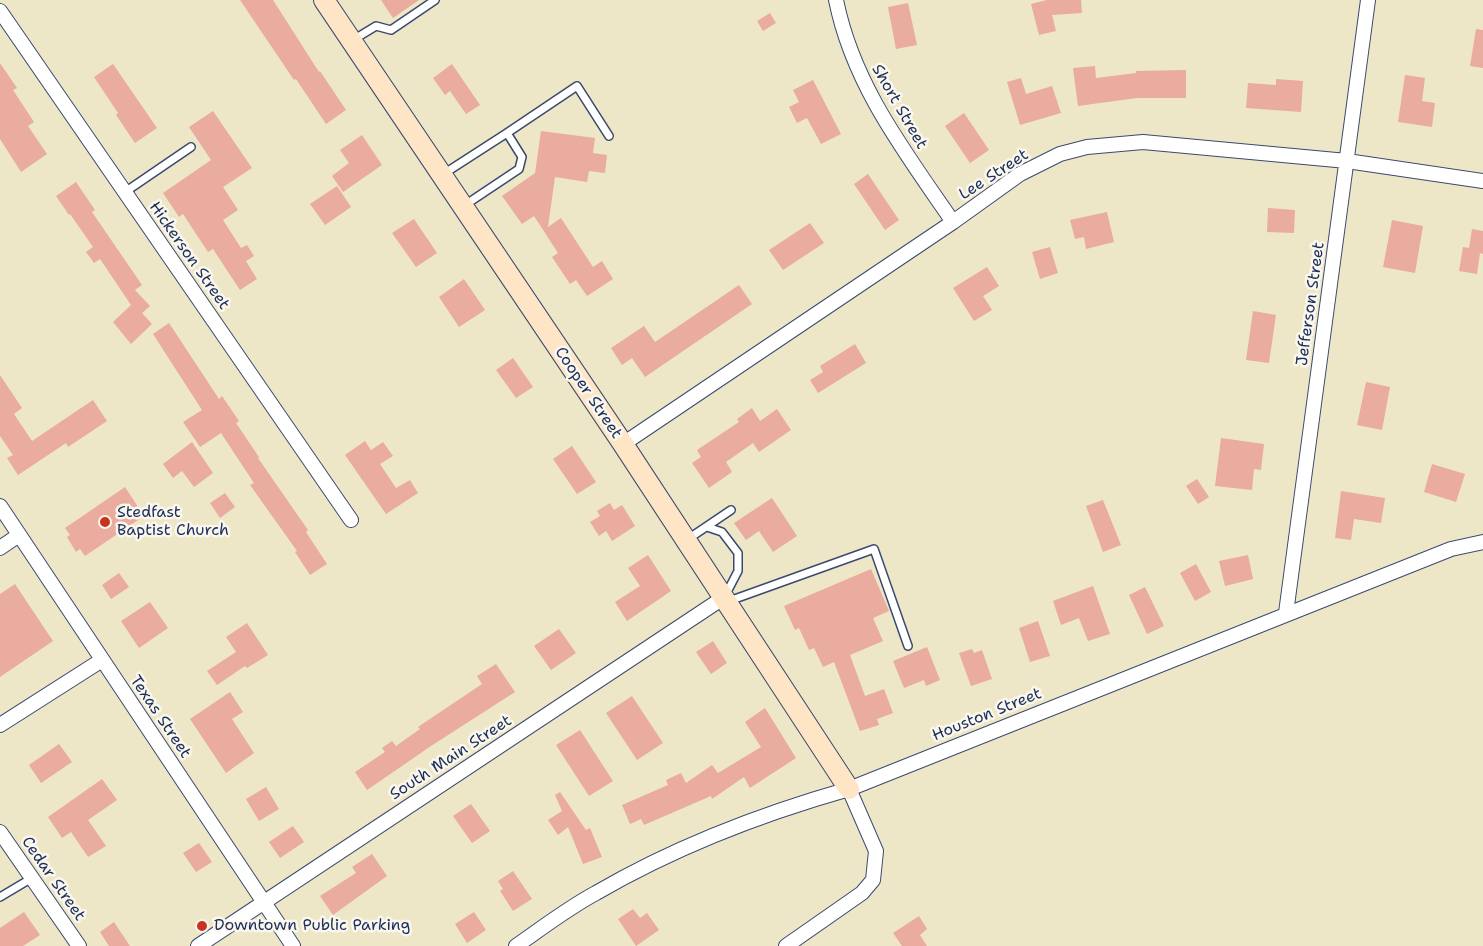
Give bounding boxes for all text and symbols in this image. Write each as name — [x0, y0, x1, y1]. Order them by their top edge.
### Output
street label: Short Street — [867, 61, 931, 153]
street label: Lee Street — [956, 145, 1032, 205]
street label: Hickerson Street — [145, 198, 233, 314]
street label: Jefferson Street — [1293, 241, 1329, 367]
street label: Cooper Street — [550, 343, 626, 443]
place label: Stedfast Baptist Church — [117, 503, 229, 541]
marker: Stedfast Baptist Church — [98, 515, 112, 529]
street label: Texas Street — [125, 672, 195, 762]
street label: Houston Street — [929, 684, 1045, 746]
street label: South Main Street — [386, 711, 516, 805]
street label: Cedar Street — [17, 833, 89, 925]
place label: Downtown Public Parking — [214, 916, 410, 936]
marker: Downtown Public Parking — [195, 919, 209, 933]

